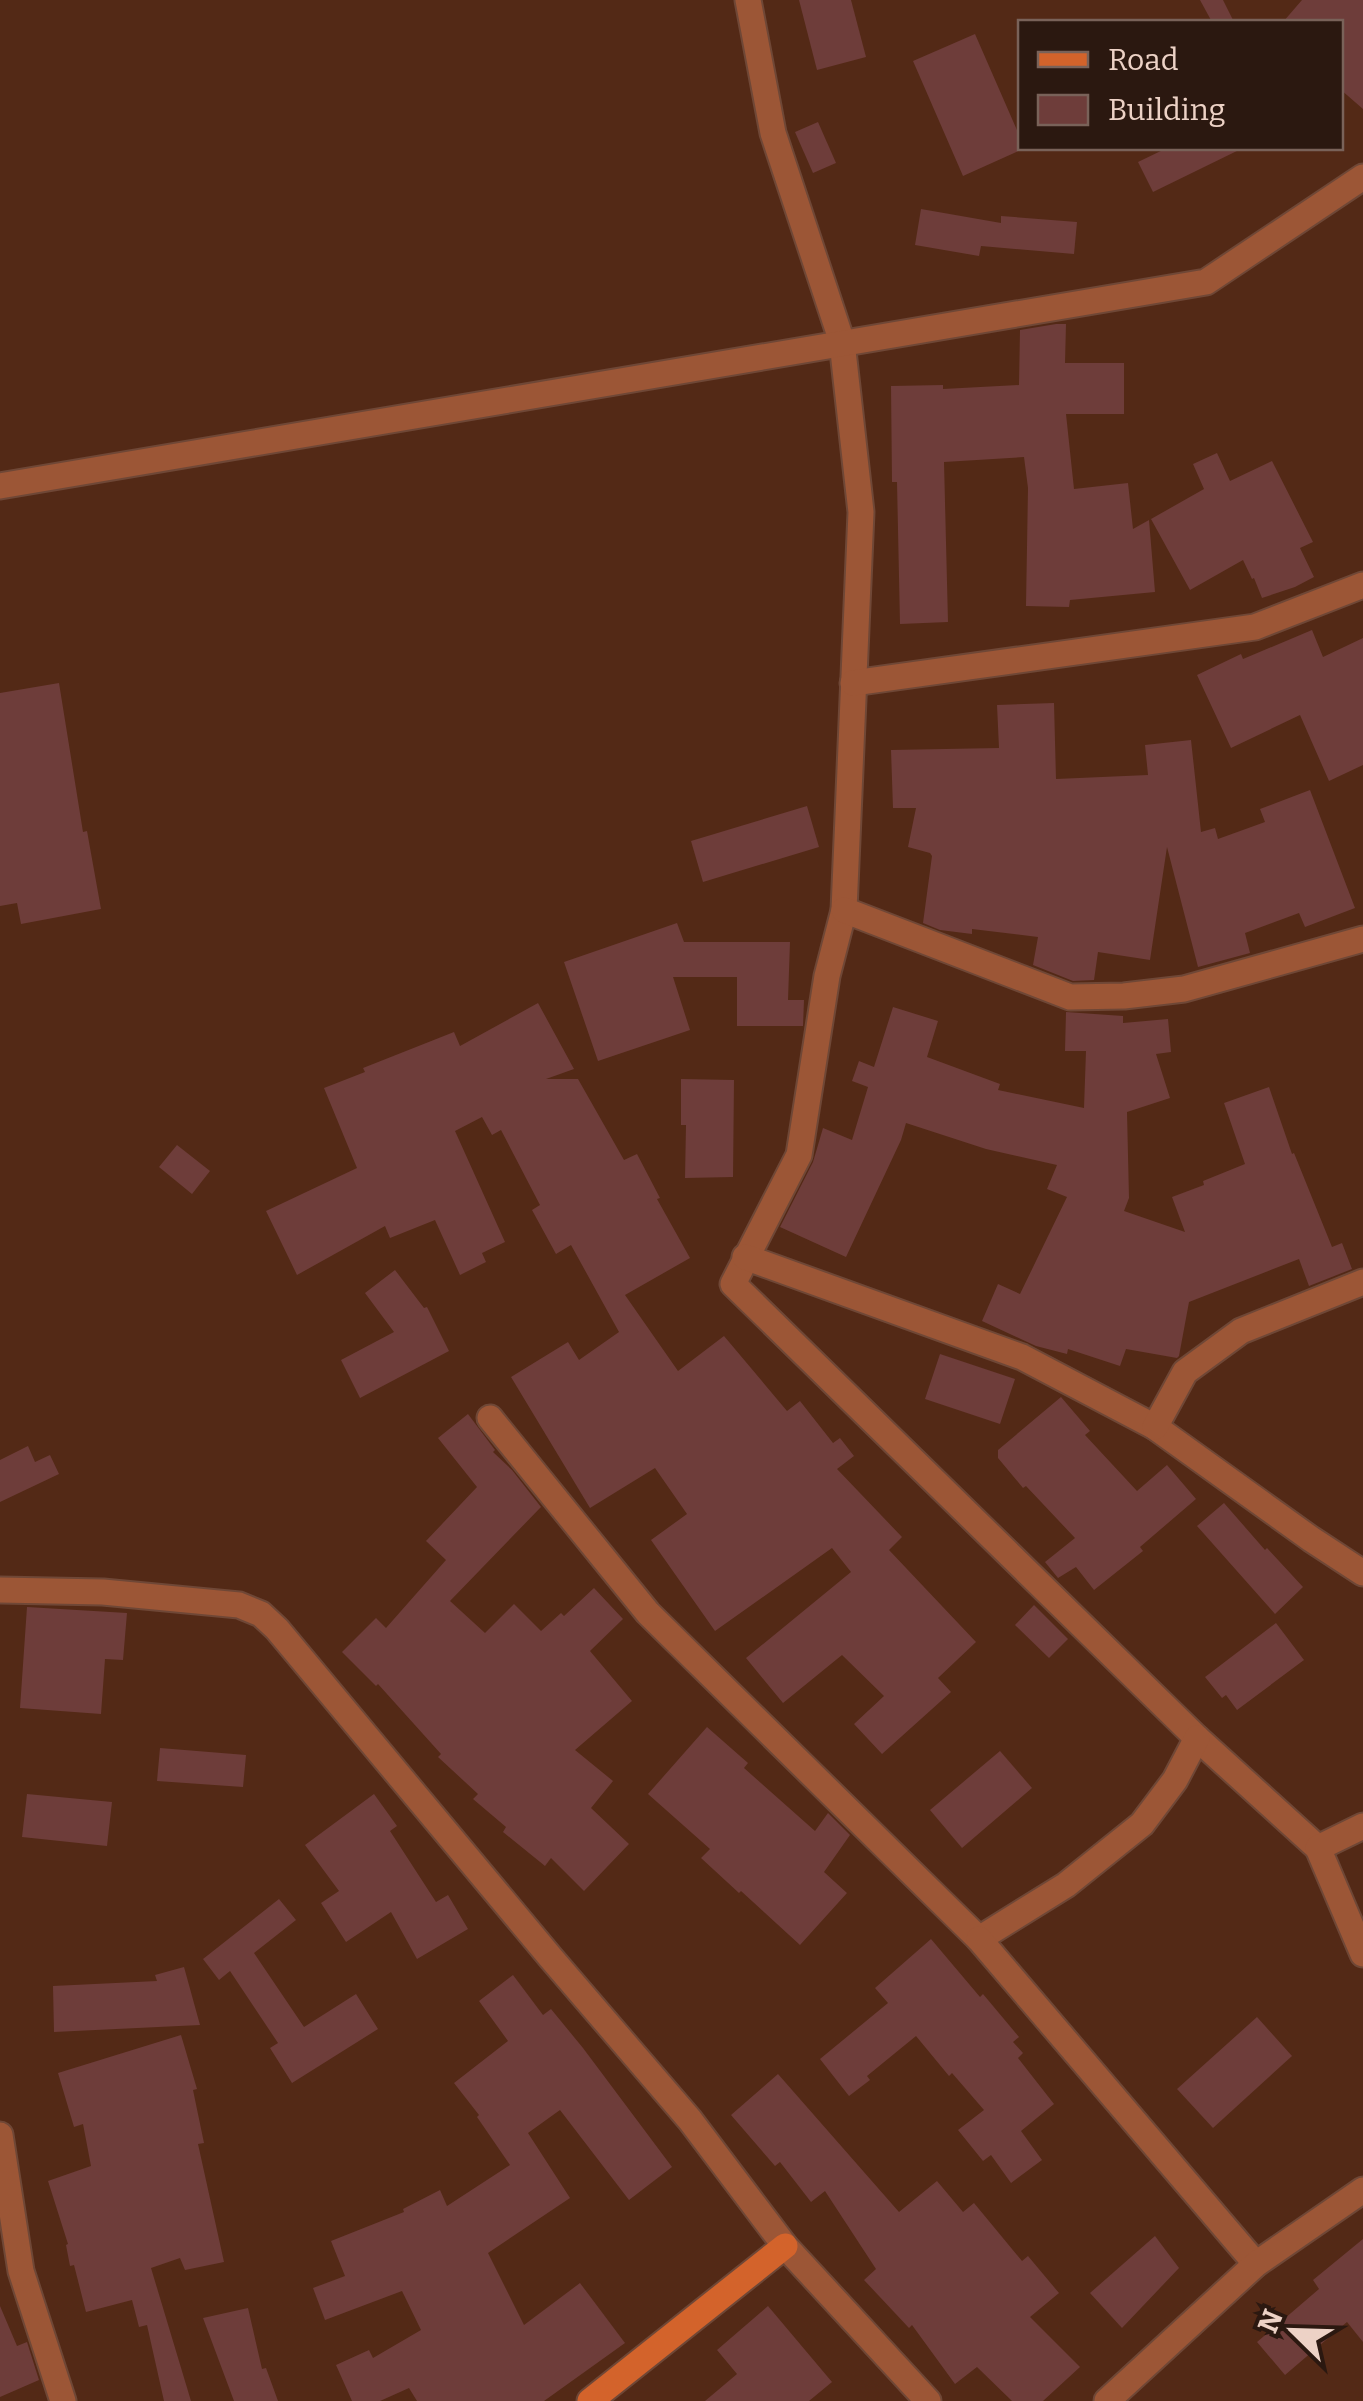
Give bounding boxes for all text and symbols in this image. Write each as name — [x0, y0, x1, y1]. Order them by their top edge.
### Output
legend — [1018, 20, 1343, 150]
text: Road — [1108, 42, 1179, 78]
text: Building — [1108, 92, 1226, 128]
north arrow — [1243, 2281, 1343, 2381]
text: N — [1251, 2305, 1290, 2338]

